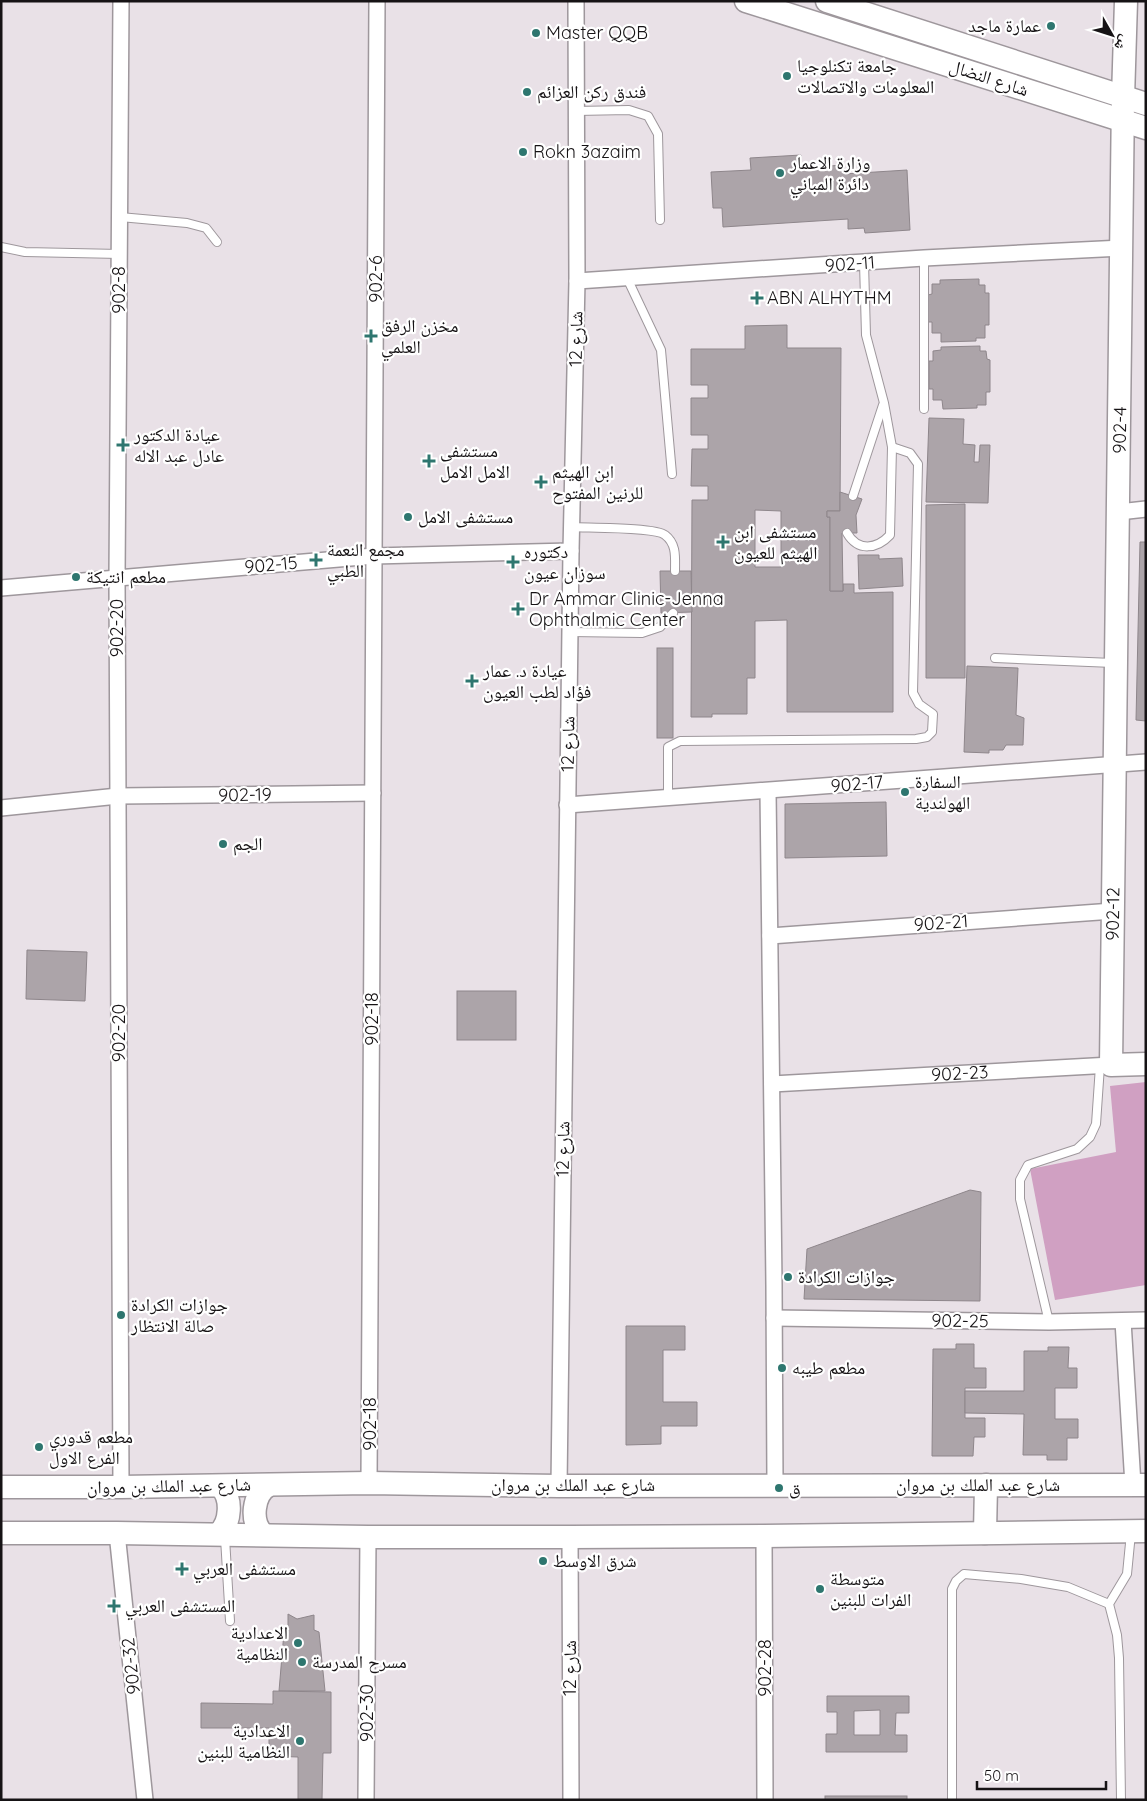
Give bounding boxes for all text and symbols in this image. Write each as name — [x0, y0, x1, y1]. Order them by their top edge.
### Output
north arrow — [1087, 10, 1137, 60]
place label: عمارة ماجد — [968, 14, 1041, 37]
marker: عمارة ماجد — [1045, 20, 1057, 32]
place label: Master QQB — [546, 21, 648, 44]
marker: Master QQB — [530, 27, 542, 39]
text: ش — [1110, 32, 1134, 55]
place label: جامعة تكنلوجيا المعلومات والاتصالات — [797, 54, 934, 98]
street label: شارع النضال — [947, 54, 1032, 101]
marker: جامعة تكنلوجيا المعلومات والاتصالات — [781, 70, 793, 82]
place label: فندق ركن العزائم — [537, 80, 646, 104]
marker: فندق ركن العزائم — [521, 86, 533, 98]
place label: Rokn 3azaim — [533, 140, 641, 163]
marker: Rokn 3azaim — [517, 146, 529, 158]
place label: وزارة الاعمار دائرة المباني — [789, 151, 871, 199]
marker: وزارة الاعمار دائرة المباني — [774, 167, 786, 179]
street label: 902-11 — [824, 250, 876, 277]
street label: 902-6 — [364, 255, 387, 303]
street label: 902-8 — [107, 266, 130, 314]
place label: ABN ALHYTHM — [767, 286, 892, 309]
marker: ABN ALHYTHM — [751, 292, 763, 304]
street label: شارع 12 — [564, 311, 587, 367]
place label: مخزن الرفق العلمي — [381, 314, 458, 362]
marker: مخزن الرفق العلمي — [365, 330, 377, 342]
street label: 902-4 — [1108, 406, 1131, 454]
place label: عيادة الدكتور عادل عبد الاله — [133, 423, 224, 467]
marker: عيادة الدكتور عادل عبد الاله — [116, 438, 130, 452]
place label: مستشفى الامل الامل — [440, 439, 510, 483]
marker: مستشفى الامل الامل — [422, 454, 436, 468]
place label: ابن الهيثم للرنين المفتوح — [552, 460, 643, 505]
marker: ابن الهيثم للرنين المفتوح — [534, 475, 548, 489]
place label: مستشفى الامل — [418, 505, 513, 528]
marker: مستشفى الامل — [402, 511, 414, 523]
place label: مستشفى ابن الهيثم للعيون — [734, 520, 817, 565]
marker: مستشفى ابن الهيثم للعيون — [716, 535, 730, 549]
place label: مجمع النعمة الطبي — [327, 538, 405, 586]
place label: دكتوره سوزان عيون — [524, 540, 606, 584]
street label: 902-15 — [243, 551, 299, 578]
marker: مجمع النعمة الطبي — [309, 553, 323, 567]
marker: دكتوره سوزان عيون — [506, 555, 520, 569]
place label: مطعم انتيكة — [86, 565, 166, 589]
marker: مطعم انتيكة — [70, 571, 82, 583]
place label: Dr Ammar Clinic-Jenna Ophthalmic Center — [529, 587, 724, 631]
street label: 902-20 — [105, 599, 128, 657]
marker: Dr Ammar Clinic-Jenna Ophthalmic Center — [511, 602, 525, 616]
place label: عيادة د. عمار فؤاد لطب العيون — [482, 659, 591, 703]
marker: عيادة د. عمار فؤاد لطب العيون — [465, 674, 479, 688]
street label: شارع 12 — [556, 716, 579, 772]
street label: 902-17 — [830, 770, 884, 797]
place label: السفارة الهولندية — [915, 770, 970, 814]
street label: 902-19 — [218, 783, 272, 806]
marker: السفارة الهولندية — [899, 786, 911, 798]
place label: الجم — [233, 832, 263, 856]
marker: الجم — [217, 838, 229, 850]
street label: 902-12 — [1101, 887, 1124, 941]
street label: 902-21 — [913, 909, 969, 936]
street label: 902-18 — [360, 992, 383, 1046]
street label: 902-20 — [107, 1004, 130, 1062]
street label: 902-23 — [930, 1060, 989, 1086]
street label: شارع 12 — [551, 1121, 574, 1177]
place label: جوازات الكرادة — [798, 1265, 895, 1288]
marker: جوازات الكرادة — [782, 1271, 794, 1283]
place label: جوازات الكرادة صالة الانتظار — [130, 1293, 228, 1337]
street label: 902-25 — [931, 1308, 989, 1333]
marker: جوازات الكرادة صالة الانتظار — [115, 1309, 127, 1321]
place label: مطعم طيبه — [792, 1356, 865, 1380]
marker: مطعم طيبه — [776, 1362, 788, 1374]
street label: 902-18 — [358, 1397, 381, 1451]
place label: مطعم قدوري الفرع الاول — [49, 1425, 133, 1469]
marker: مطعم قدوري الفرع الاول — [33, 1441, 45, 1453]
street label: شارع عبد الملك بن مروان — [87, 1473, 251, 1498]
street label: شارع عبد الملك بن مروان — [491, 1473, 655, 1496]
street label: شارع عبد الملك بن مروان — [896, 1473, 1060, 1496]
place label: ق — [789, 1476, 801, 1499]
marker: ق — [773, 1482, 785, 1494]
place label: شرق الاوسط — [553, 1549, 637, 1572]
marker: شرق الاوسط — [537, 1555, 549, 1567]
place label: مستشفى العربي — [193, 1557, 296, 1584]
marker: مستشفى العربي — [175, 1562, 189, 1576]
place label: متوسطة الفرات للبنين — [830, 1567, 911, 1611]
marker: متوسطة الفرات للبنين — [814, 1583, 826, 1595]
place label: المستشفى العربي — [125, 1594, 235, 1621]
marker: المستشفى العربي — [107, 1599, 121, 1613]
place label: الاعدادية النظامية — [231, 1621, 288, 1665]
street label: 902-32 — [116, 1636, 145, 1696]
marker: الاعدادية النظامية — [292, 1637, 304, 1649]
street label: 902-28 — [753, 1639, 776, 1697]
street label: شارع 12 — [558, 1640, 581, 1696]
place label: مسرح المدرسة — [312, 1650, 407, 1674]
marker: مسرح المدرسة — [296, 1656, 308, 1668]
street label: 902-30 — [355, 1684, 378, 1742]
place label: الاعدادية النظامية للبنين — [197, 1719, 290, 1763]
marker: الاعدادية النظامية للبنين — [294, 1735, 306, 1747]
scale bar — [977, 1758, 1106, 1790]
text: 50 m — [984, 1766, 1019, 1785]

